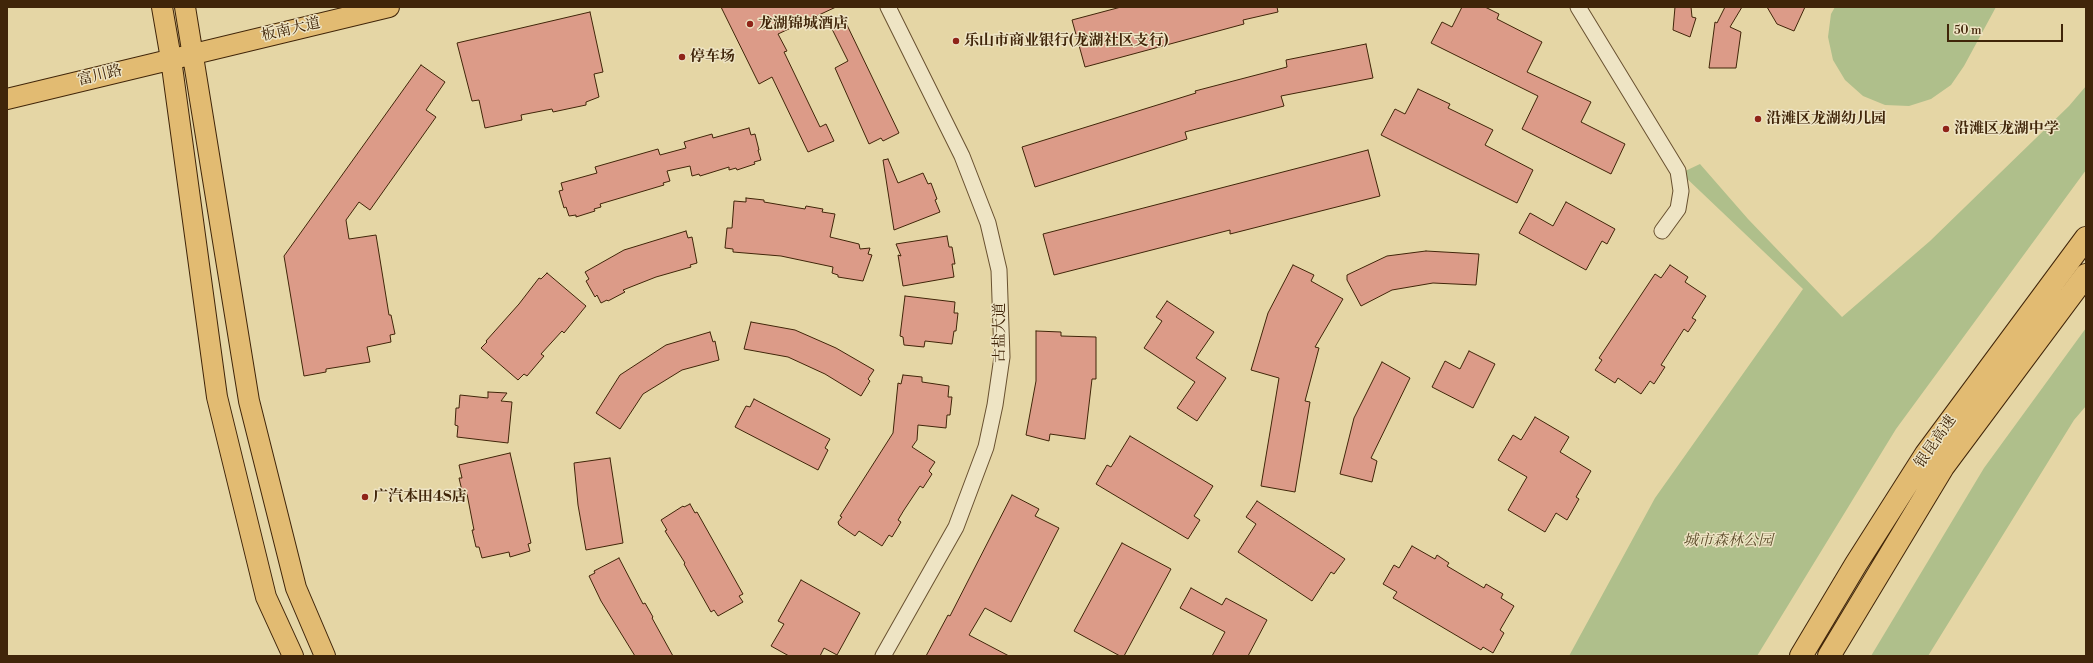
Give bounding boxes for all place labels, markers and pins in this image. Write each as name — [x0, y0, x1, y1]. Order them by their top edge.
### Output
place label: 龙湖锦城酒店 — [758, 15, 848, 33]
marker: 龙湖锦城酒店 — [745, 19, 755, 29]
place label: 乐山市商业银行(龙湖社区支行) — [964, 32, 1168, 50]
marker: 乐山市商业银行(龙湖社区支行) — [951, 36, 961, 46]
place label: 停车场 — [690, 48, 735, 66]
marker: 停车场 — [677, 52, 687, 62]
place label: 沿滩区龙湖幼儿园 — [1766, 110, 1886, 128]
marker: 沿滩区龙湖幼儿园 — [1753, 114, 1763, 124]
place label: 沿滩区龙湖中学 — [1954, 120, 2059, 138]
marker: 沿滩区龙湖中学 — [1941, 124, 1951, 134]
place label: 广汽本田4S店 — [373, 488, 467, 506]
marker: 广汽本田4S店 — [360, 492, 370, 502]

